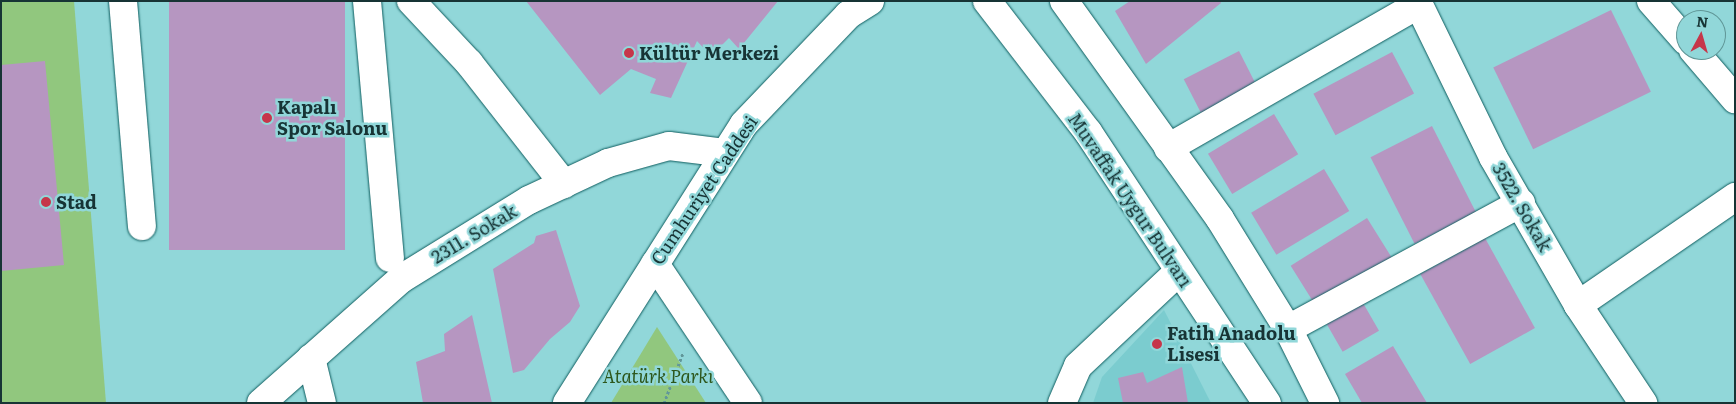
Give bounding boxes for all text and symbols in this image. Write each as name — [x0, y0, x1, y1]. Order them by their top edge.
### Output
north arrow — [1676, 10, 1726, 60]
text: N — [1696, 11, 1709, 32]
place label: Kültür Merkezi — [639, 42, 779, 64]
marker: Kültür Merkezi — [623, 47, 635, 59]
place label: Kapalı Spor Salonu — [277, 97, 387, 140]
street label: Muvaffak Uygur Bulvarı — [1064, 109, 1196, 291]
marker: Kapalı Spor Salonu — [261, 112, 273, 124]
street label: Cumhuriyet Caddesi — [646, 112, 762, 268]
street label: 3522. Sokak — [1488, 159, 1556, 255]
place label: Stad — [56, 191, 97, 213]
marker: Stad — [40, 196, 52, 208]
street label: 2311. Sokak — [427, 200, 521, 268]
place label: Fatih Anadolu Lisesi — [1167, 323, 1296, 366]
marker: Fatih Anadolu Lisesi — [1151, 338, 1163, 350]
park label: Atatürk Parkı — [603, 365, 713, 387]

